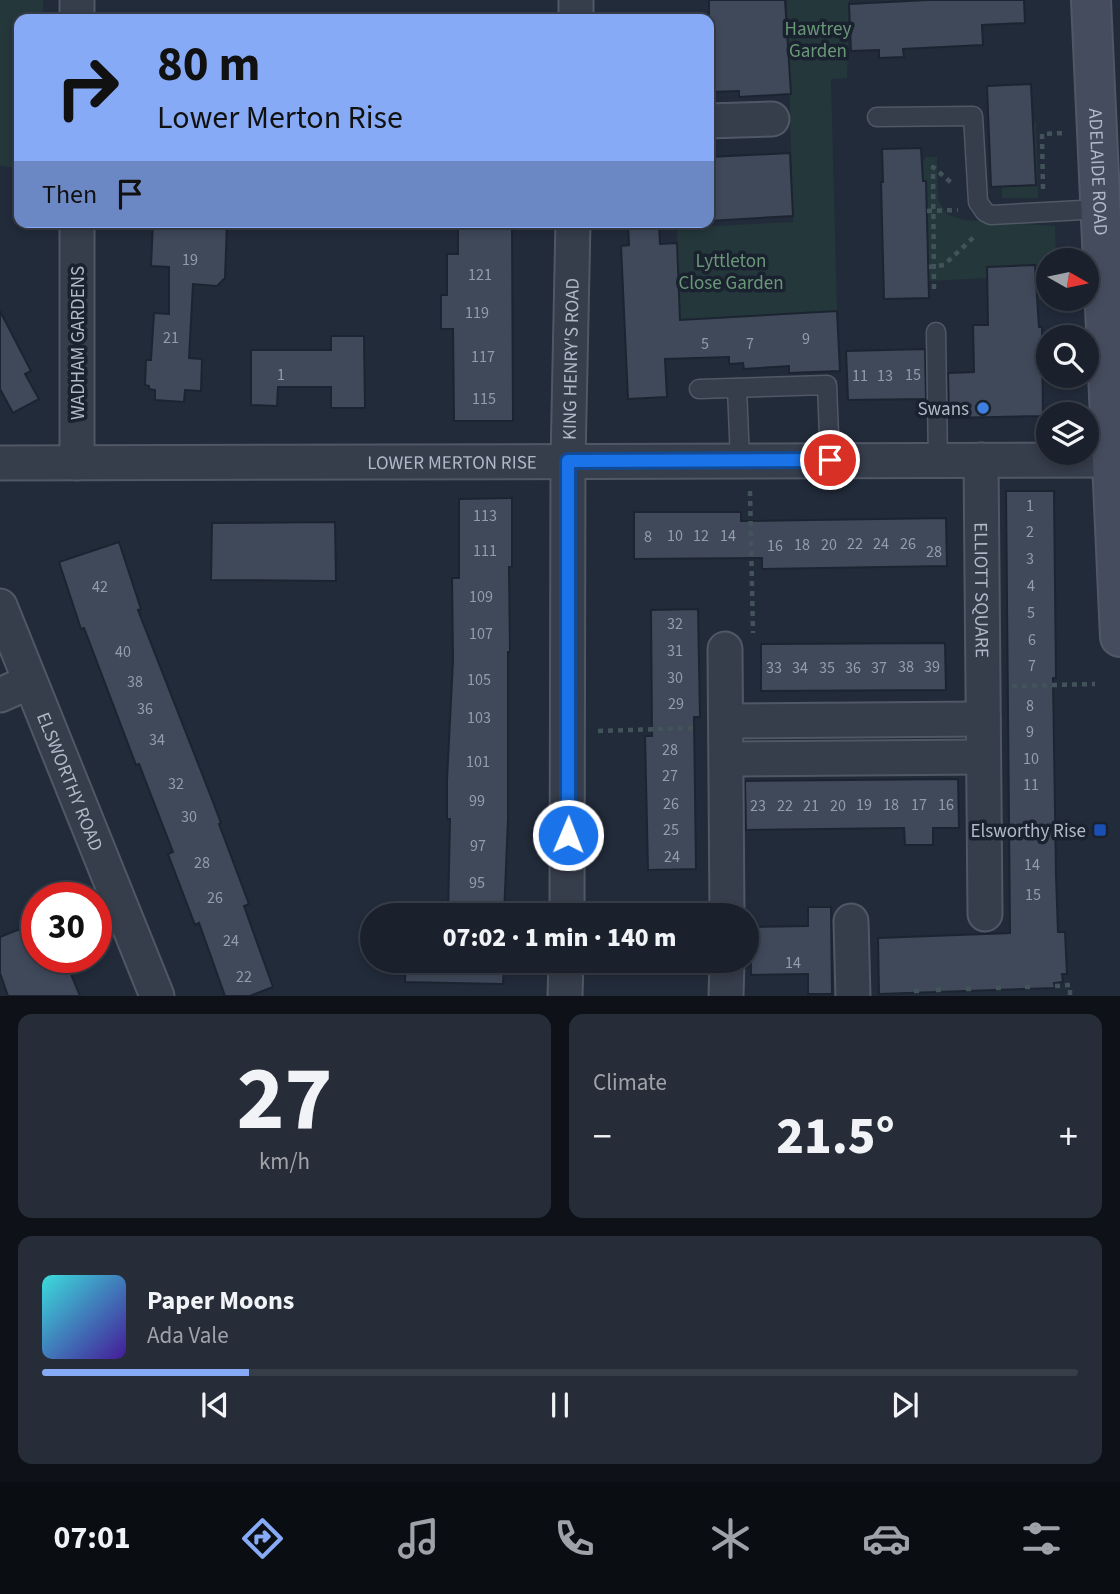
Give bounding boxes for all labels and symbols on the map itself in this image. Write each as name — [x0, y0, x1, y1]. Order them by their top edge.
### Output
park label: Hawtrey Garden — [785, 16, 852, 65]
street label: ADELAIDE ROAD — [1081, 108, 1114, 236]
park label: Lyttleton Close Garden — [678, 248, 784, 297]
north arrow — [1036, 248, 1099, 312]
house number: 19 — [182, 249, 198, 271]
house number: 121 — [468, 264, 492, 286]
street label: WADHAM GARDENS — [65, 266, 92, 420]
street label: KING HENRY'S ROAD — [556, 278, 587, 440]
house number: 119 — [465, 302, 489, 324]
house number: 21 — [163, 327, 179, 349]
house number: 9 — [802, 328, 810, 350]
house number: 5 — [701, 333, 709, 355]
house number: 7 — [746, 333, 754, 355]
house number: 117 — [471, 346, 495, 368]
house number: 1 — [277, 364, 285, 386]
house number: 15 — [905, 364, 921, 386]
house number: 11 — [852, 365, 868, 387]
house number: 13 — [877, 365, 893, 387]
house number: 115 — [472, 388, 496, 410]
place label: Swans — [917, 396, 969, 423]
marker: Swans — [975, 400, 991, 416]
pin — [800, 430, 860, 490]
street label: LOWER MERTON RISE — [367, 450, 537, 477]
house number: 1 — [1026, 495, 1034, 517]
house number: 113 — [473, 505, 497, 527]
house number: 2 — [1026, 521, 1034, 543]
street label: ELLIOTT SQUARE — [967, 522, 995, 658]
house number: 10 — [667, 525, 683, 547]
house number: 12 — [693, 525, 709, 547]
house number: 14 — [720, 525, 736, 547]
house number: 8 — [644, 526, 652, 548]
house number: 22 — [847, 533, 863, 555]
house number: 24 — [873, 533, 889, 555]
house number: 26 — [900, 533, 916, 555]
house number: 18 — [794, 534, 810, 556]
house number: 20 — [821, 534, 837, 556]
house number: 16 — [767, 535, 783, 557]
house number: 111 — [473, 540, 497, 562]
house number: 28 — [926, 541, 942, 563]
house number: 3 — [1026, 548, 1034, 570]
house number: 4 — [1027, 575, 1035, 597]
house number: 42 — [92, 576, 108, 598]
house number: 109 — [469, 586, 493, 608]
house number: 5 — [1027, 602, 1035, 624]
house number: 32 — [667, 613, 683, 635]
house number: 107 — [469, 623, 493, 645]
house number: 6 — [1028, 629, 1036, 651]
house number: 31 — [667, 640, 683, 662]
house number: 40 — [115, 641, 131, 663]
house number: 7 — [1028, 655, 1036, 677]
house number: 38 — [898, 656, 914, 678]
house number: 39 — [924, 656, 940, 678]
house number: 33 — [766, 657, 782, 679]
house number: 34 — [792, 657, 808, 679]
house number: 35 — [819, 657, 835, 679]
house number: 36 — [845, 657, 861, 679]
house number: 37 — [871, 657, 887, 679]
house number: 30 — [667, 667, 683, 689]
house number: 105 — [467, 669, 491, 691]
house number: 38 — [127, 671, 143, 693]
house number: 29 — [668, 693, 684, 715]
house number: 8 — [1026, 695, 1034, 717]
house number: 36 — [137, 698, 153, 720]
house number: 103 — [467, 707, 491, 729]
street label: ELSWORTHY ROAD — [29, 708, 109, 855]
house number: 9 — [1026, 721, 1034, 743]
house number: 34 — [149, 729, 165, 751]
house number: 28 — [662, 739, 678, 761]
house number: 10 — [1023, 748, 1039, 770]
house number: 101 — [466, 751, 490, 773]
house number: 27 — [662, 765, 678, 787]
house number: 32 — [168, 773, 184, 795]
house number: 11 — [1023, 774, 1039, 796]
house number: 99 — [469, 790, 485, 812]
house number: 26 — [663, 793, 679, 815]
house number: 19 — [856, 794, 872, 816]
house number: 18 — [883, 794, 899, 816]
house number: 17 — [911, 794, 927, 816]
house number: 16 — [938, 794, 954, 816]
house number: 23 — [750, 795, 766, 817]
house number: 22 — [777, 795, 793, 817]
house number: 21 — [803, 795, 819, 817]
house number: 20 — [830, 795, 846, 817]
position arrow — [531, 798, 605, 872]
house number: 30 — [181, 806, 197, 828]
place label: Elsworthy Rise — [970, 818, 1086, 845]
house number: 25 — [663, 819, 679, 841]
marker: Elsworthy Rise — [1092, 822, 1108, 838]
house number: 97 — [470, 835, 486, 857]
house number: 24 — [664, 846, 680, 868]
house number: 28 — [194, 852, 210, 874]
house number: 14 — [1024, 854, 1040, 876]
house number: 95 — [469, 872, 485, 894]
speed limit sign: 30 — [21, 882, 112, 973]
house number: 15 — [1025, 884, 1041, 906]
house number: 26 — [207, 887, 223, 909]
house number: 24 — [223, 930, 239, 952]
house number: 14 — [785, 952, 801, 974]
house number: 22 — [236, 966, 252, 988]

